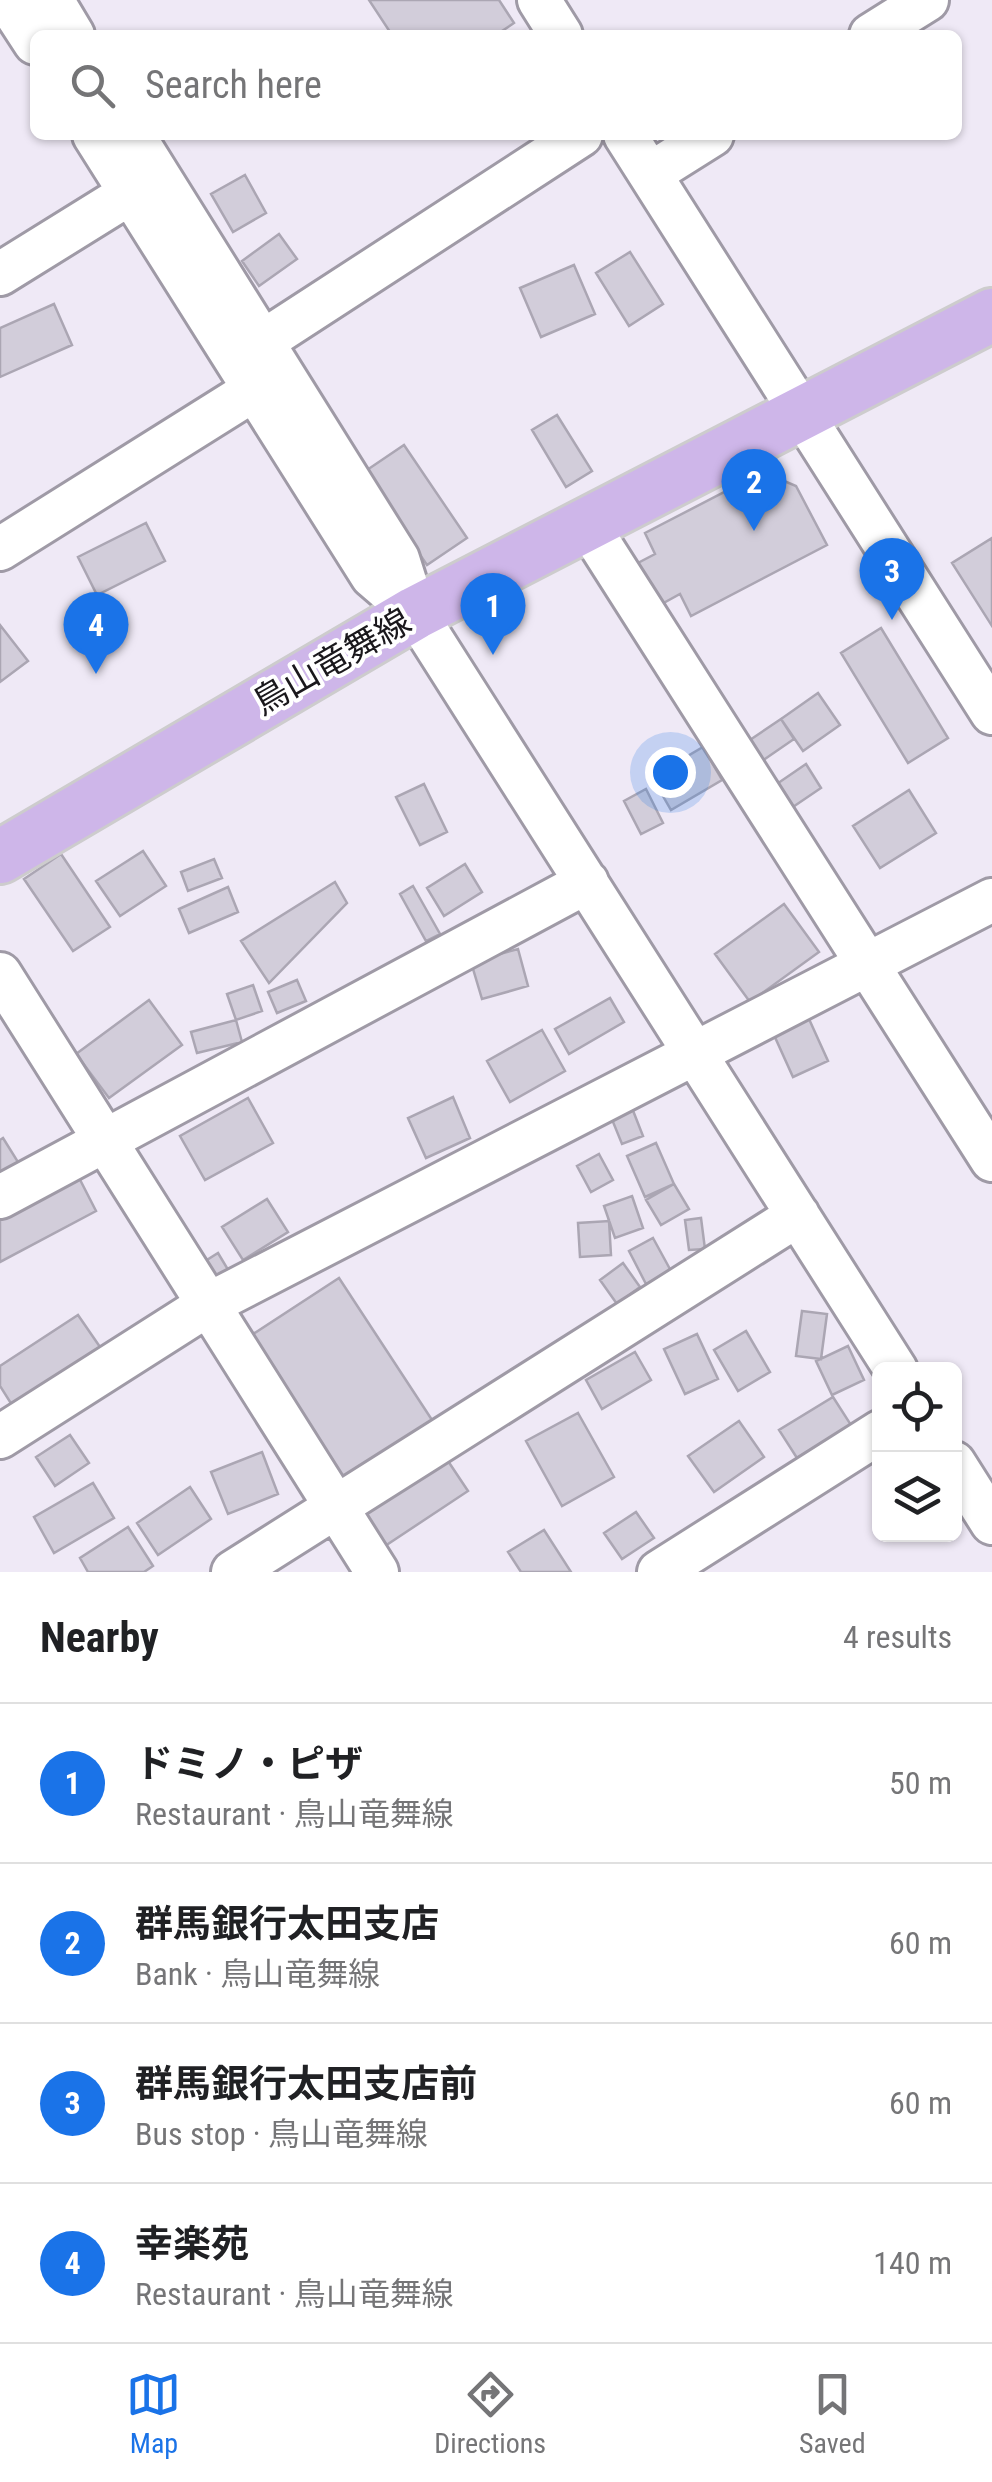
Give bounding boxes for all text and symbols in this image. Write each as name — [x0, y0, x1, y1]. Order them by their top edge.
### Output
search box — [30, 30, 962, 140]
icon: search — [65, 58, 120, 113]
text: Search here — [145, 63, 322, 107]
pin: 2 — [722, 448, 786, 531]
pin: 3 — [860, 538, 924, 620]
pin: 1 — [460, 572, 526, 655]
pin: 4 — [64, 592, 128, 674]
street label: 鳥山竜舞線 — [246, 600, 418, 724]
your location — [645, 747, 696, 798]
map controls — [872, 1362, 962, 1542]
button: locate — [872, 1362, 962, 1452]
button: layers — [872, 1452, 962, 1542]
text: Nearby — [40, 1613, 159, 1662]
text: 4 results — [843, 1618, 952, 1656]
text: ドミノ・ピザ — [135, 1742, 363, 1786]
text: 1 — [64, 1764, 81, 1802]
text: 50 m — [889, 1764, 952, 1802]
text: Restaurant · 鳥山竜舞線 — [135, 1795, 454, 1833]
text: 群馬銀行太田支店 — [135, 1902, 439, 1946]
text: 2 — [64, 1924, 81, 1962]
text: 60 m — [889, 1924, 952, 1962]
text: Bank · 鳥山竜舞線 — [135, 1955, 380, 1993]
text: 群馬銀行太田支店前 — [135, 2062, 477, 2106]
text: 3 — [64, 2084, 81, 2122]
text: 60 m — [889, 2084, 952, 2122]
text: Bus stop · 鳥山竜舞線 — [135, 2115, 428, 2153]
text: 幸楽苑 — [135, 2222, 249, 2266]
text: 4 — [64, 2244, 81, 2282]
text: 140 m — [873, 2244, 952, 2282]
text: Restaurant · 鳥山竜舞線 — [135, 2275, 454, 2313]
tab: Map — [126, 2367, 181, 2460]
tab: Directions — [434, 2367, 546, 2460]
tab: Saved — [799, 2367, 866, 2460]

